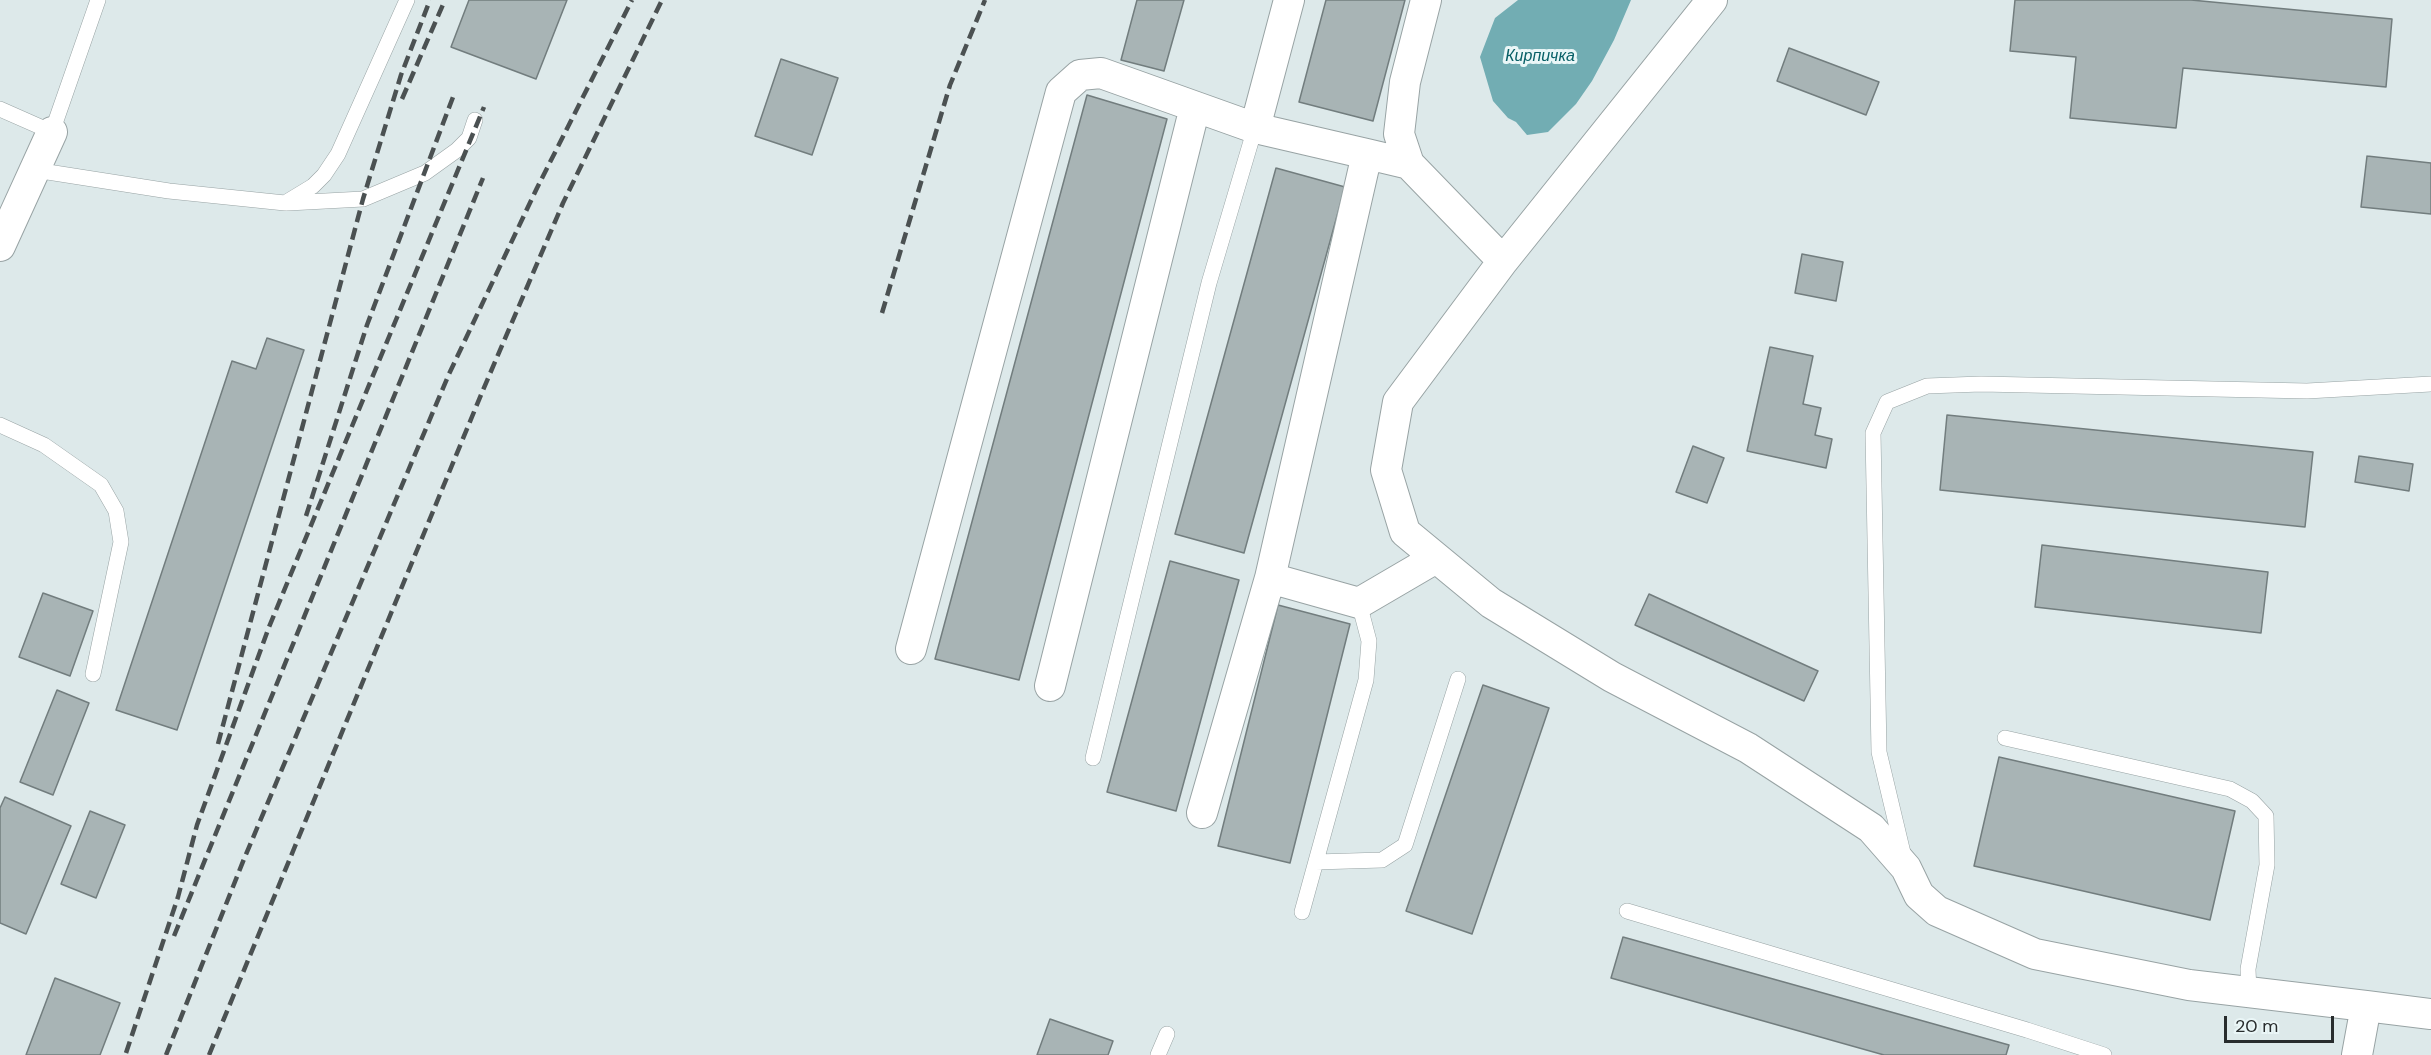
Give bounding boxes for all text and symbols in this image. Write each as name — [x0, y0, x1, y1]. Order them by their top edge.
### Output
water label: Кирпичка — [1505, 47, 1575, 67]
scale bar — [2227, 1004, 2336, 1042]
text: 20 m — [2235, 1014, 2278, 1038]

